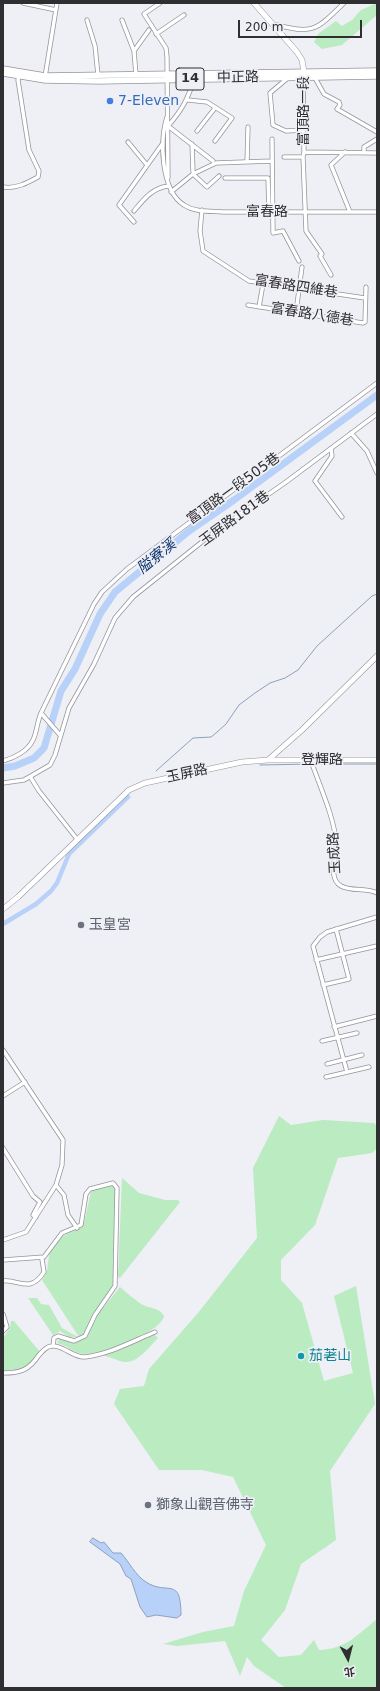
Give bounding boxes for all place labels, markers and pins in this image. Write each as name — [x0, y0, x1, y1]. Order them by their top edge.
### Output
place label: 7-Eleven — [118, 93, 179, 109]
marker: 7-Eleven — [105, 96, 115, 106]
place label: 玉皇宮 — [89, 917, 131, 933]
marker: 玉皇宮 — [76, 920, 86, 930]
place label: 茄荖山 — [309, 1348, 351, 1364]
marker: 茄荖山 — [296, 1351, 306, 1361]
place label: 獅象山觀音佛寺 — [156, 1497, 254, 1513]
marker: 獅象山觀音佛寺 — [143, 1500, 153, 1510]

